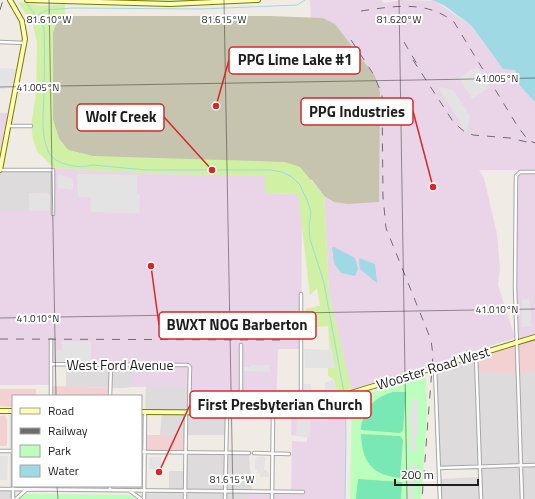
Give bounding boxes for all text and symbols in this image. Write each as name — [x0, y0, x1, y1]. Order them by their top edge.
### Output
text: 81.610°W — [27, 12, 71, 27]
text: 81.615°W — [202, 12, 246, 27]
text: 81.620°W — [377, 12, 421, 27]
callout: PPG Lime Lake #1 — [229, 47, 360, 74]
text: PPG Lime Lake #1 — [238, 48, 352, 71]
text: 41.005°N — [476, 71, 518, 86]
text: 41.005°N — [17, 80, 59, 95]
callout: PPG Industries — [301, 98, 413, 125]
text: PPG Industries — [309, 100, 405, 123]
callout: Wolf Creek — [77, 104, 164, 131]
text: Wolf Creek — [85, 105, 157, 128]
text: 41.010°N — [476, 302, 518, 317]
text: 41.010°N — [17, 311, 59, 326]
callout: BWXT NOG Barberton — [159, 312, 316, 339]
text: BWXT NOG Barberton — [167, 313, 307, 336]
street label: Wooster Road West — [374, 340, 492, 395]
street label: West Ford Avenue — [66, 354, 174, 375]
callout: First Presbyterian Church — [190, 391, 371, 418]
text: First Presbyterian Church — [197, 393, 363, 416]
legend — [12, 395, 142, 487]
text: Road — [48, 401, 74, 420]
text: Railway — [48, 421, 88, 440]
text: Park — [48, 441, 71, 460]
text: Water — [48, 461, 79, 480]
scale bar — [395, 461, 478, 487]
text: 200 m — [401, 465, 434, 484]
text: 81.615°W — [210, 472, 254, 487]

